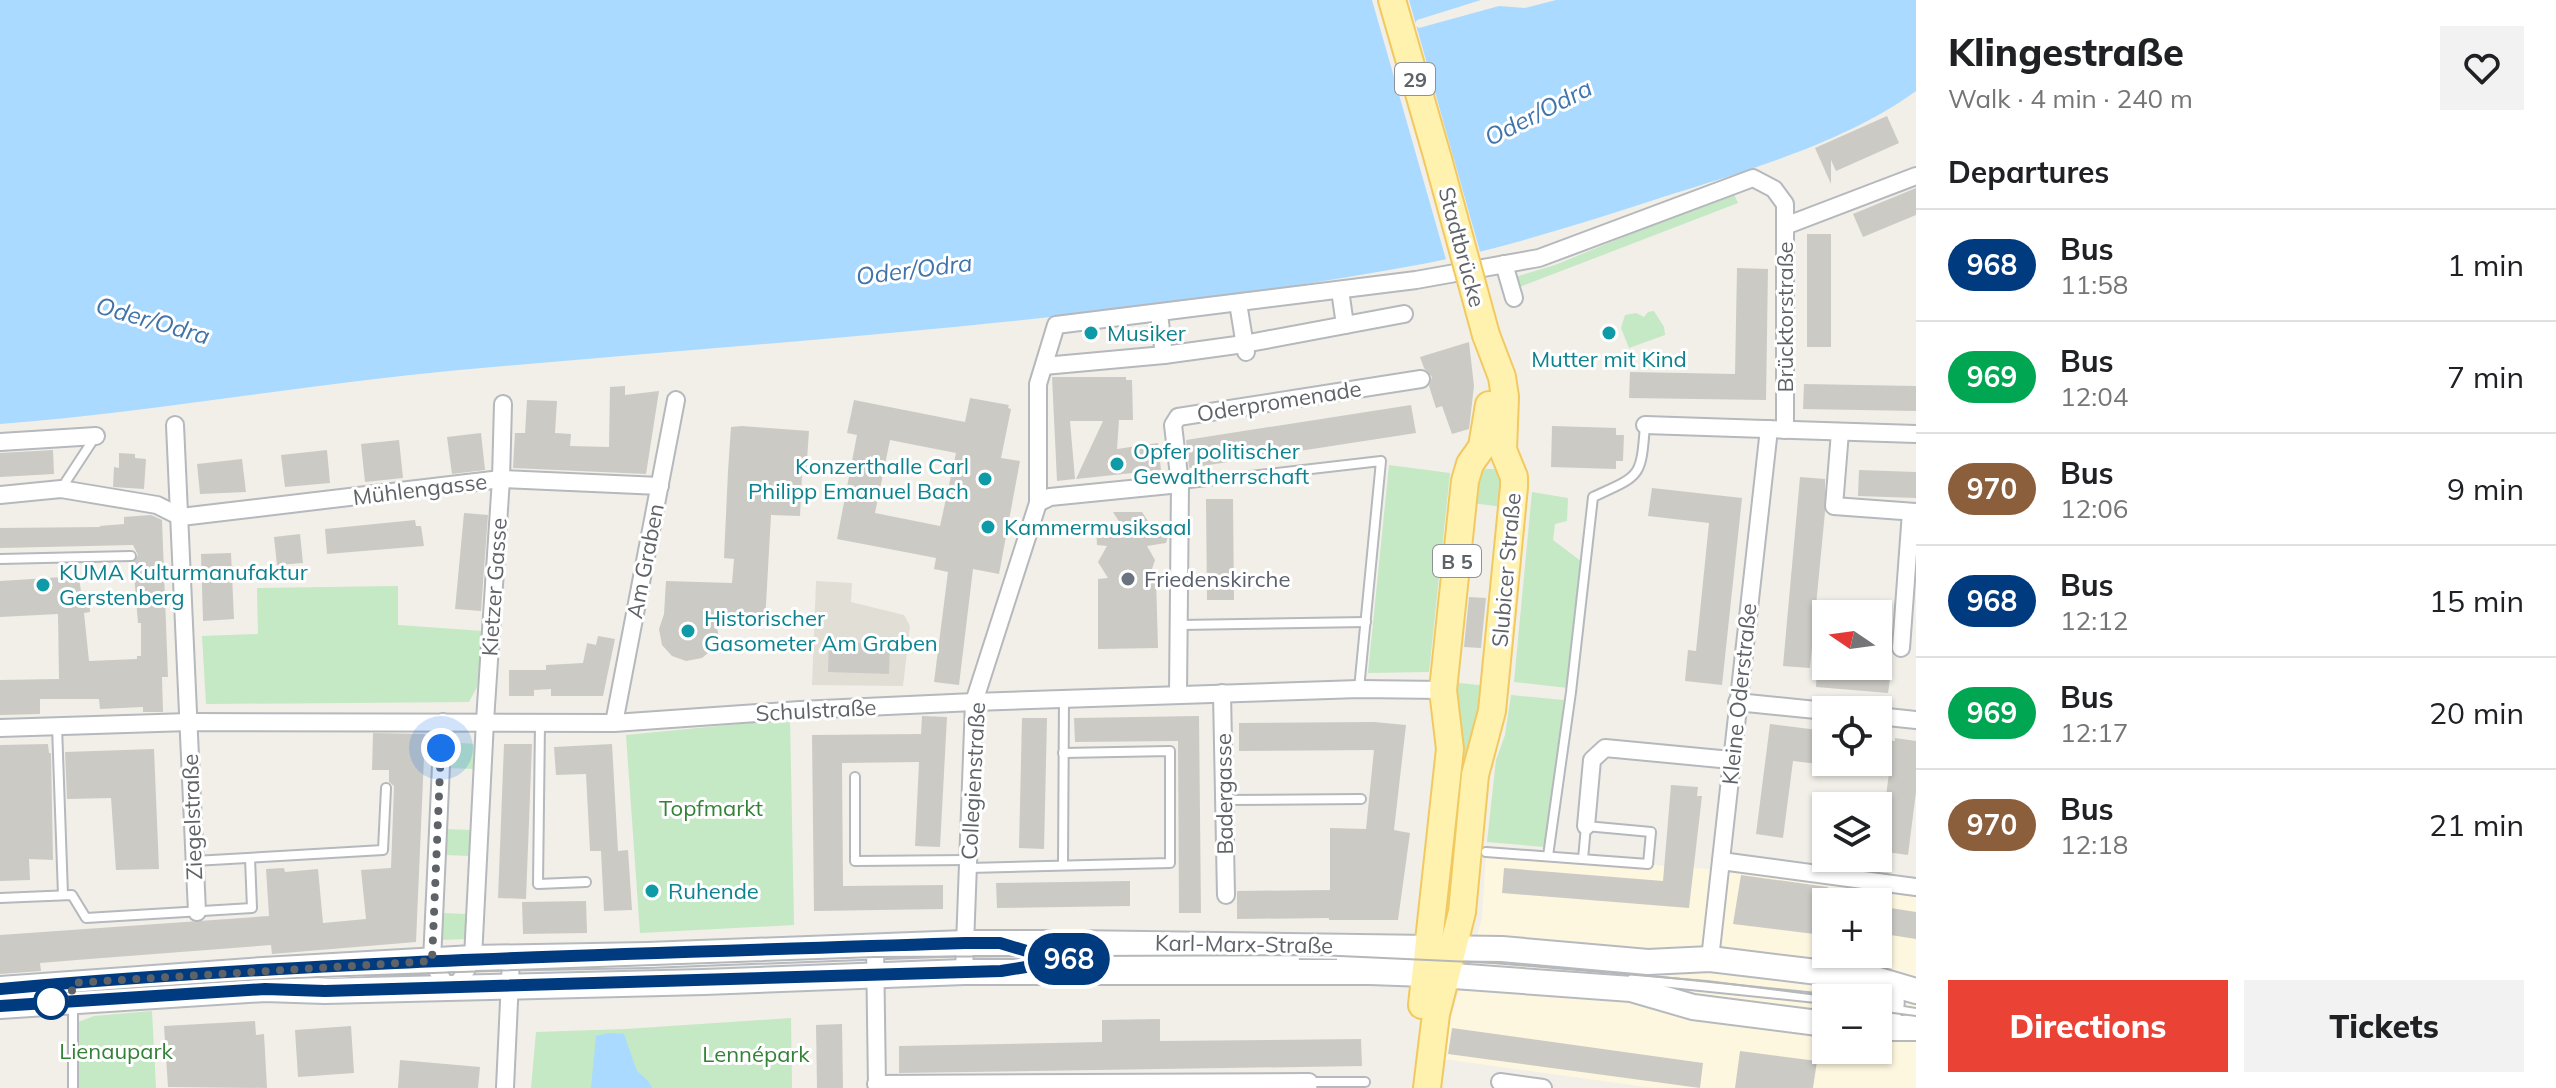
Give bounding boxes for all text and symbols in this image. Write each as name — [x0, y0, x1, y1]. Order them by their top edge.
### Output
button: heart — [2440, 26, 2524, 110]
text: Klingestraße — [1948, 28, 2184, 76]
road number: 29 — [1395, 63, 1435, 95]
water label: Oder/Odra — [1479, 72, 1597, 152]
text: Walk · 4 min · 240 m — [1948, 82, 2193, 115]
text: Departures — [1948, 153, 2109, 191]
street label: Stadtbrücke — [1433, 184, 1491, 310]
text: Bus — [2060, 230, 2114, 268]
street label: Brücktorstraße — [1771, 241, 1799, 393]
text: 1 min — [2447, 246, 2524, 284]
water label: Oder/Odra — [854, 247, 974, 291]
text: 968 — [1967, 247, 2017, 282]
text: 11:58 — [2060, 268, 2128, 301]
water label: Oder/Odra — [93, 289, 213, 351]
place label: Musiker — [1107, 319, 1186, 347]
marker: Musiker — [1082, 324, 1100, 342]
marker: Mutter mit Kind — [1600, 324, 1618, 342]
text: Bus — [2060, 342, 2114, 380]
place label: Mutter mit Kind — [1531, 345, 1687, 373]
text: 7 min — [2447, 358, 2524, 396]
text: 969 — [1967, 359, 2017, 394]
street label: Oderpromenade — [1195, 374, 1363, 428]
text: 12:04 — [2060, 380, 2128, 413]
place label: Opfer politischer Gewaltherrschaft — [1133, 437, 1309, 490]
place label: Konzerthalle Carl Philipp Emanuel Bach — [748, 452, 969, 505]
text: Bus — [2060, 454, 2114, 492]
marker: Opfer politischer Gewaltherrschaft — [1108, 455, 1126, 473]
street label: Mühlengasse — [351, 467, 489, 511]
marker: Konzerthalle Carl Philipp Emanuel Bach — [976, 470, 994, 488]
text: 9 min — [2447, 470, 2524, 508]
text: 970 — [1967, 471, 2017, 506]
street label: Slubicer Straße — [1485, 492, 1527, 648]
text: 12:06 — [2060, 492, 2128, 525]
street label: Am Graben — [620, 501, 670, 621]
place label: Kammermusiksaal — [1004, 513, 1192, 541]
street label: Kietzer Gasse — [475, 517, 513, 657]
marker: Kammermusiksaal — [979, 518, 997, 536]
road number: B 5 — [1433, 545, 1481, 577]
place label: KUMA Kulturmanufaktur Gerstenberg — [59, 558, 308, 611]
place label: Friedenskirche — [1144, 565, 1290, 593]
text: Bus — [2060, 566, 2114, 604]
marker: Friedenskirche — [1119, 570, 1137, 588]
marker: KUMA Kulturmanufaktur Gerstenberg — [34, 576, 52, 594]
text: 15 min — [2429, 582, 2524, 620]
text: 968 — [1967, 583, 2017, 618]
north arrow — [1812, 600, 1892, 680]
map controls — [1812, 600, 1892, 1064]
street label: Kleine Oderstraße — [1716, 602, 1762, 786]
place label: Historischer Gasometer Am Graben — [704, 604, 938, 657]
text: 12:12 — [2060, 604, 2128, 637]
marker: Historischer Gasometer Am Graben — [679, 622, 697, 640]
text: Bus — [2060, 678, 2114, 716]
street label: Schulstraße — [755, 693, 877, 727]
text: 20 min — [2429, 694, 2524, 732]
text: 969 — [1967, 695, 2017, 730]
button: locate — [1812, 696, 1892, 776]
street label: Collegienstraße — [955, 701, 991, 861]
text: 12:17 — [2060, 716, 2128, 749]
your location — [421, 728, 461, 768]
street label: Badergasse — [1209, 733, 1239, 855]
street label: Ziegelstraße — [176, 753, 208, 881]
text: Bus — [2060, 790, 2114, 828]
button: layers — [1812, 792, 1892, 872]
park label: Topfmarkt — [659, 794, 763, 822]
text: 21 min — [2429, 806, 2524, 844]
text: 970 — [1967, 807, 2017, 842]
text: 12:18 — [2060, 828, 2128, 861]
place label: Ruhende — [668, 877, 759, 905]
marker: Ruhende — [643, 882, 661, 900]
button: + — [1812, 888, 1892, 968]
street label: Karl-Marx-Straße — [1155, 928, 1333, 960]
line badge: 968 — [1023, 933, 1115, 985]
text: 968 — [1044, 941, 1094, 976]
button: Directions — [1948, 980, 2228, 1072]
button: Tickets — [2244, 980, 2524, 1072]
button: − — [1812, 984, 1892, 1064]
unlabelled marker — [34, 985, 68, 1019]
park label: Lienaupark — [59, 1037, 174, 1065]
park label: Lennépark — [702, 1040, 810, 1068]

